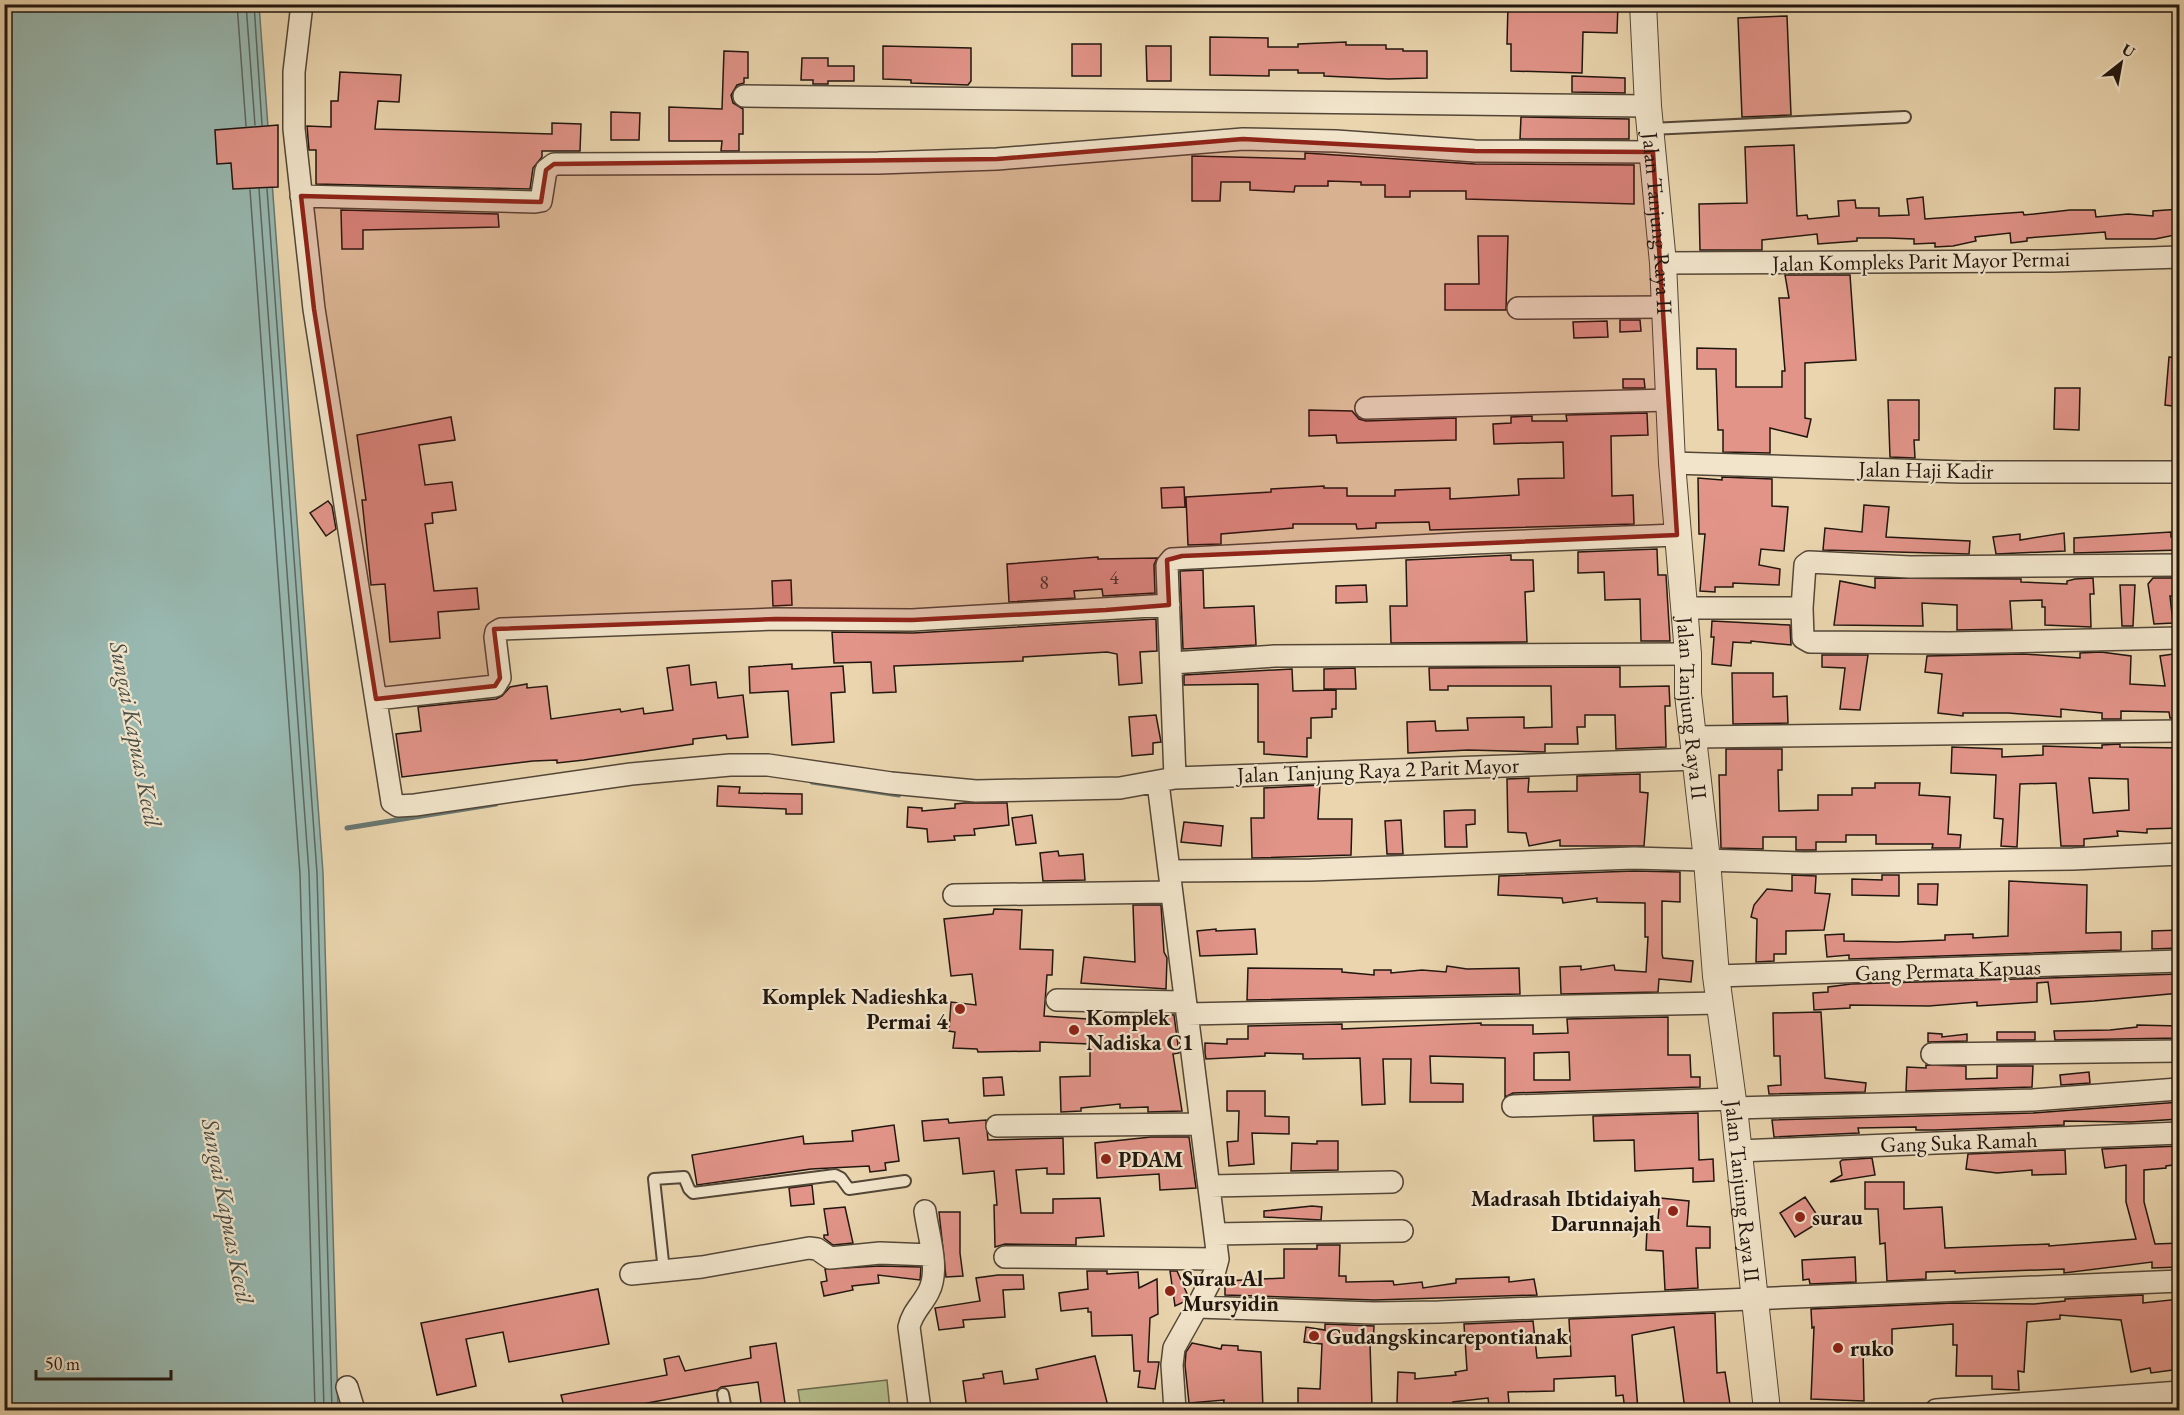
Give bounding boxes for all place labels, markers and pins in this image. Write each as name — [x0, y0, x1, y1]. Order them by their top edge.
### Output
place label: Komplek Nadieshka Permai 4 — [762, 982, 948, 1036]
marker: Komplek Nadieshka Permai 4 — [953, 1002, 967, 1016]
place label: Komplek Nadiska C1 — [1086, 1003, 1194, 1057]
marker: Komplek Nadiska C1 — [1067, 1023, 1081, 1037]
place label: PDAM — [1118, 1145, 1183, 1174]
marker: PDAM — [1099, 1152, 1113, 1166]
place label: Madrasah Ibtidaiyah Darunnajah — [1471, 1184, 1661, 1238]
place label: surau — [1812, 1203, 1863, 1232]
marker: Madrasah Ibtidaiyah Darunnajah — [1666, 1204, 1680, 1218]
marker: surau — [1793, 1210, 1807, 1224]
place label: Surau Al Mursyidin — [1182, 1264, 1279, 1318]
marker: Surau Al Mursyidin — [1163, 1284, 1177, 1298]
place label: Gudangskincarepontianak — [1326, 1322, 1569, 1351]
marker: Gudangskincarepontianak — [1307, 1329, 1321, 1343]
place label: ruko — [1850, 1334, 1894, 1363]
marker: ruko — [1831, 1341, 1845, 1355]

